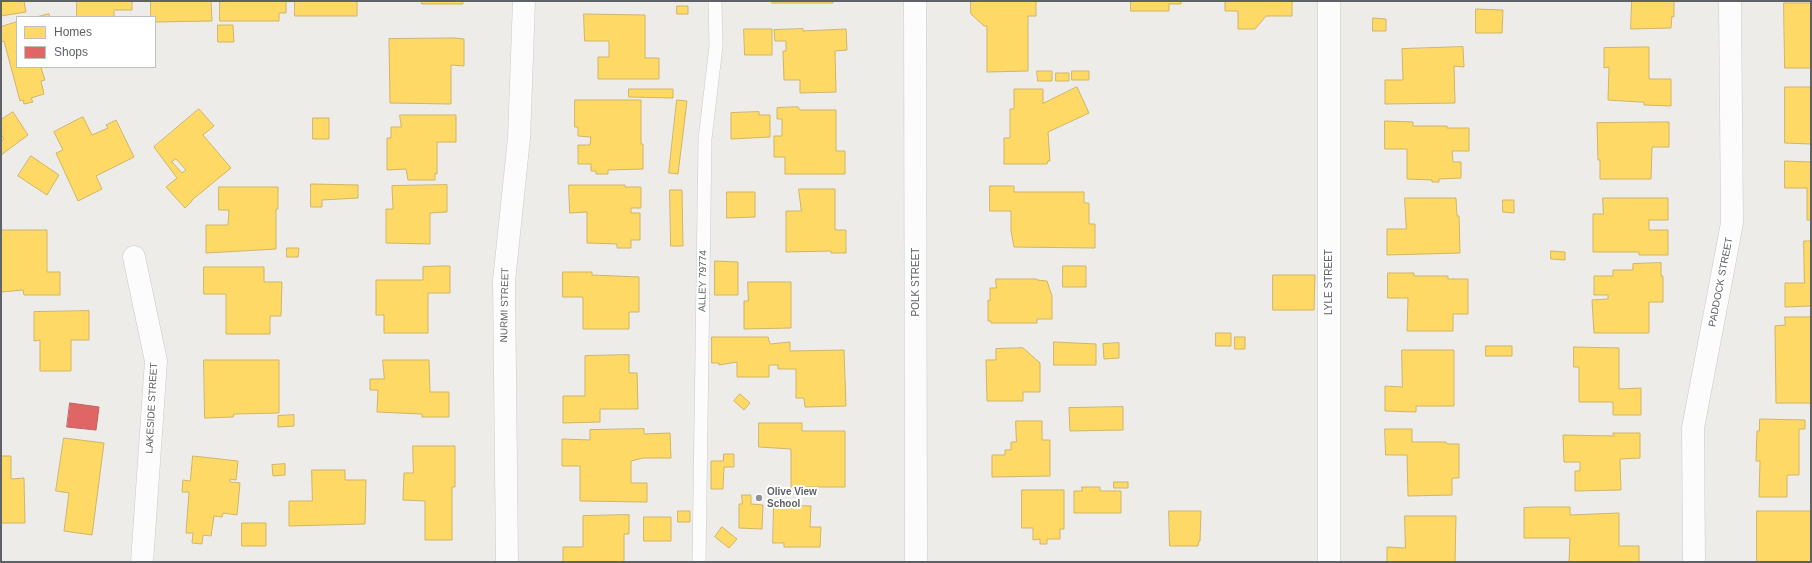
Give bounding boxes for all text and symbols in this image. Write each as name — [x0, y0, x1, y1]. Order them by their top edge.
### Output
legend — [16, 16, 156, 68]
text: Homes — [54, 25, 92, 39]
text: Shops — [54, 45, 88, 59]
street label: PADDOCK STREET — [1706, 236, 1736, 328]
street label: POLK STREET — [910, 248, 922, 316]
street label: LYLE STREET — [1323, 249, 1335, 315]
street label: ALLEY 79774 — [696, 250, 710, 312]
street label: NURMI STREET — [498, 267, 512, 343]
street label: LAKESIDE STREET — [144, 362, 160, 454]
place label: Olive View School — [767, 486, 817, 510]
marker: Olive View School — [754, 493, 764, 503]

